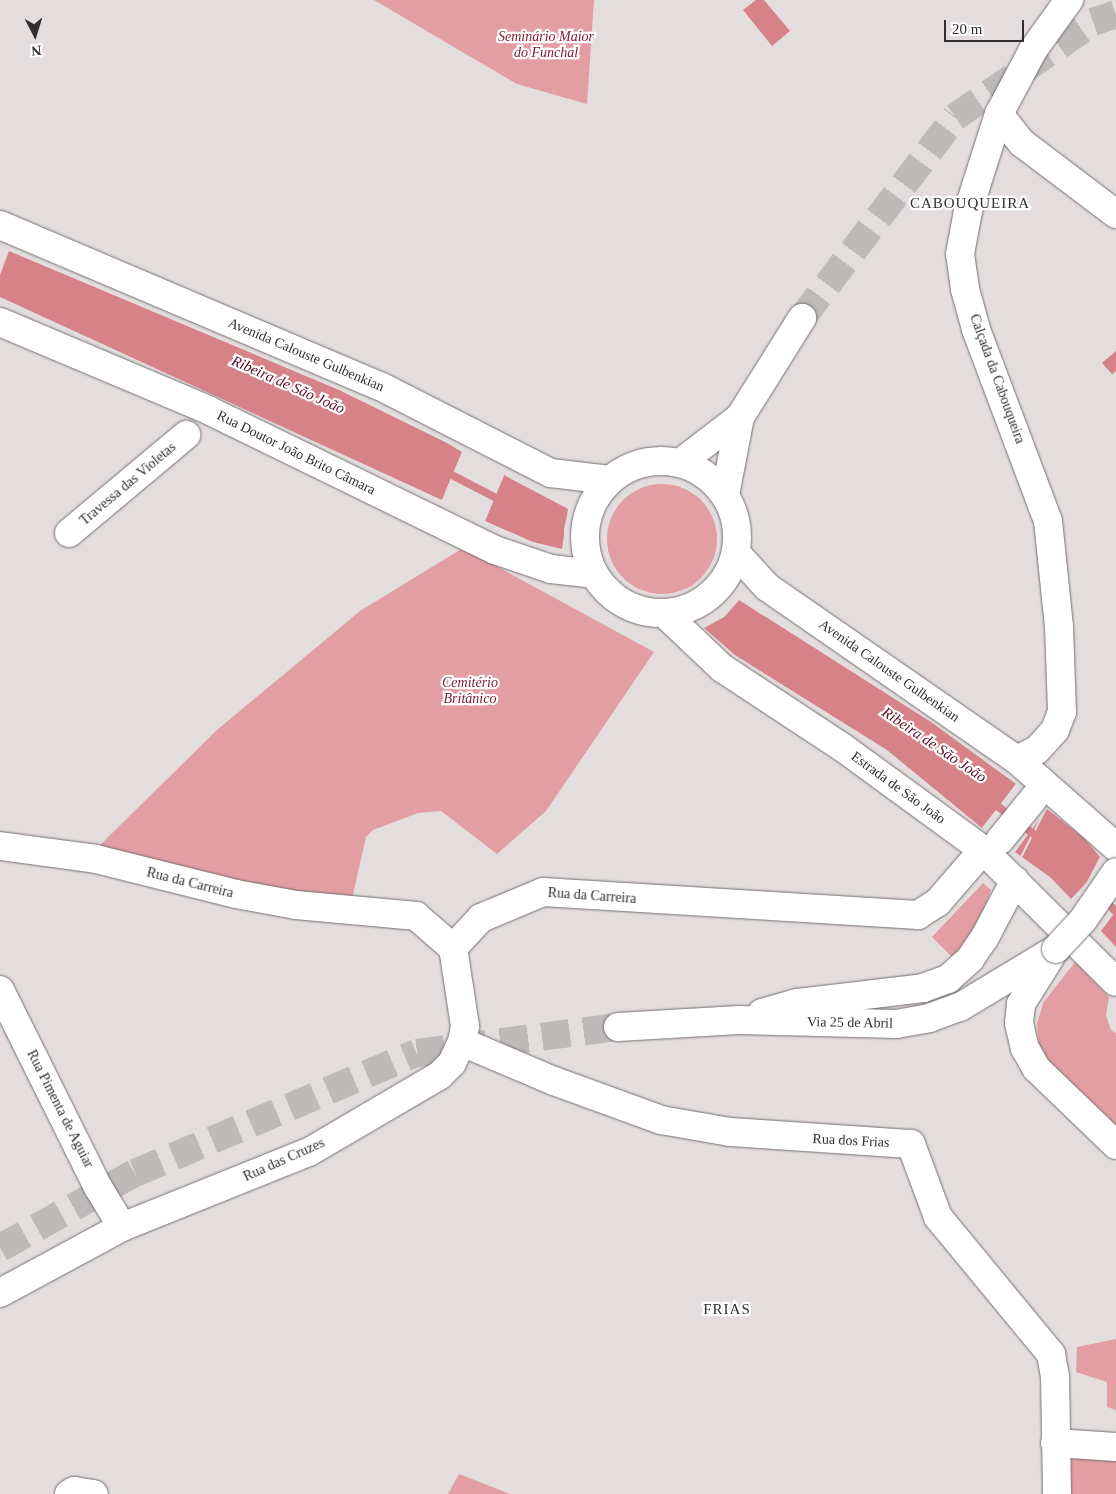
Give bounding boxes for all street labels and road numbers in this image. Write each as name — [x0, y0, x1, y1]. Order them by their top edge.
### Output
street label: Calçada da Cabouqueira — [966, 312, 1028, 446]
street label: Avenida Calouste Gulbenkian — [226, 315, 386, 395]
street label: Rua Doutor João Brito Câmara — [214, 407, 378, 499]
street label: Travessa das Violetas — [76, 439, 180, 529]
street label: Avenida Calouste Gulbenkian — [815, 616, 963, 726]
street label: Estrada de São João — [848, 748, 948, 828]
street label: Rua da Carreira — [145, 864, 235, 902]
street label: Rua da Carreira — [547, 885, 637, 907]
street label: Via 25 de Abril — [807, 1014, 893, 1032]
street label: Rua Pimenta de Aguiar — [23, 1047, 97, 1171]
street label: Rua dos Frias — [812, 1131, 890, 1151]
street label: Rua das Cruzes — [241, 1135, 327, 1185]

